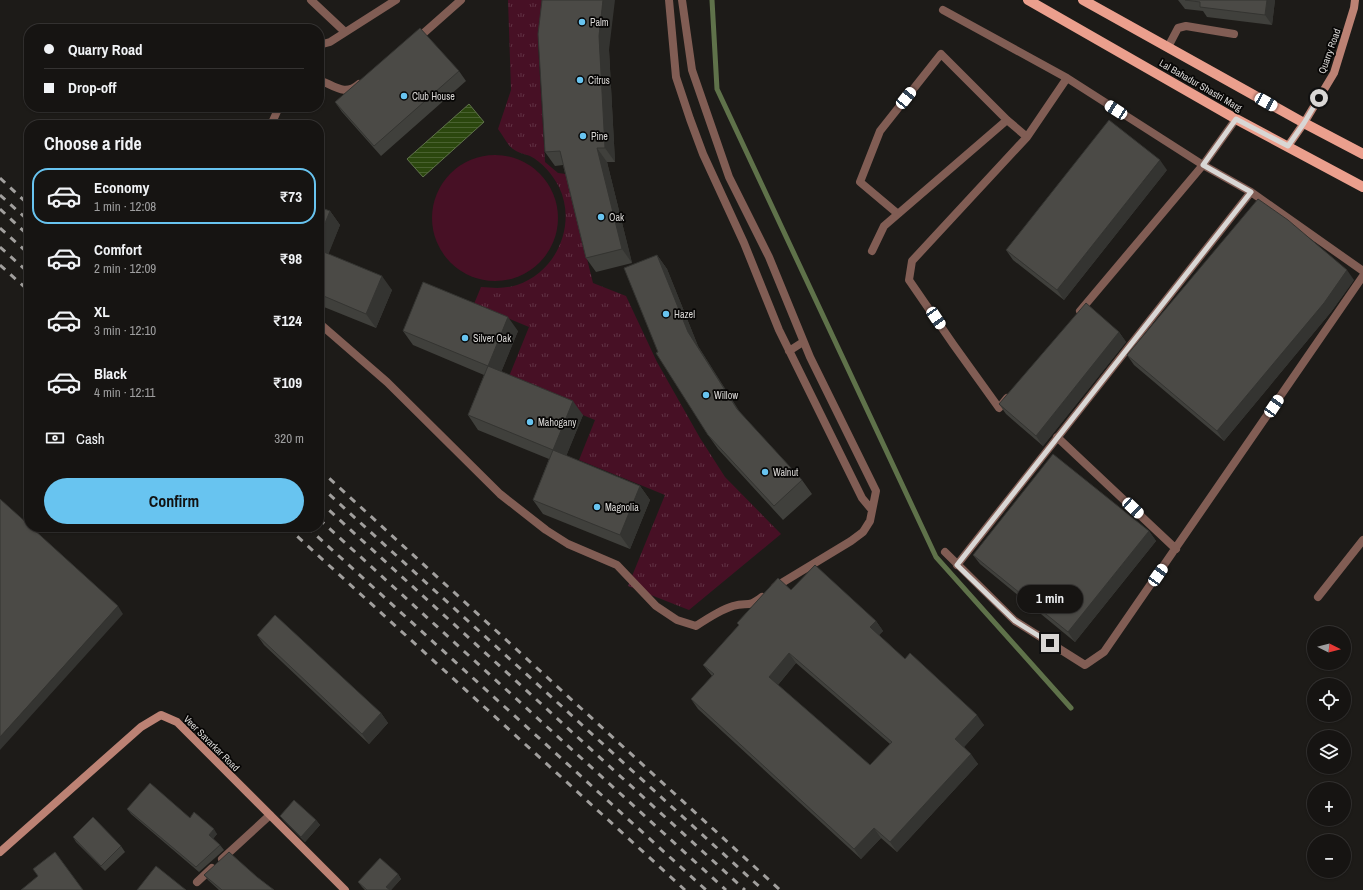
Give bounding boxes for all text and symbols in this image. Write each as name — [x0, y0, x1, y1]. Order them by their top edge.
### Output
place label: Palm — [590, 16, 609, 29]
marker: Palm — [577, 17, 587, 27]
street label: Quarry Road — [1315, 27, 1344, 75]
text: Quarry Road — [68, 39, 143, 60]
street label: Lal Bahadur Shastri Marg — [1157, 56, 1245, 115]
place label: Citrus — [588, 74, 610, 87]
marker: Citrus — [575, 75, 585, 85]
text: Drop-off — [68, 77, 117, 98]
car — [894, 85, 918, 111]
route start — [1310, 89, 1328, 107]
place label: Club House — [412, 90, 455, 103]
marker: Club House — [399, 91, 409, 101]
car — [1253, 91, 1279, 113]
car — [1103, 98, 1129, 122]
place label: Pine — [591, 130, 608, 143]
text: Choose a ride — [44, 131, 142, 156]
marker: Pine — [578, 131, 588, 141]
text: Economy — [94, 177, 149, 198]
icon: car — [46, 178, 82, 214]
text: ₹73 — [280, 186, 302, 207]
text: 1 min · 12:08 — [94, 198, 156, 215]
place label: Oak — [609, 211, 625, 224]
marker: Oak — [596, 212, 606, 222]
text: Comfort — [94, 239, 142, 260]
icon: car — [46, 240, 82, 276]
text: ₹98 — [280, 248, 302, 269]
text: 2 min · 12:09 — [94, 260, 156, 277]
text: XL — [94, 301, 110, 322]
icon: car — [46, 302, 82, 338]
car — [924, 305, 948, 331]
place label: Hazel — [674, 308, 695, 321]
marker: Hazel — [661, 309, 671, 319]
text: ₹124 — [273, 310, 302, 331]
text: 3 min · 12:10 — [94, 322, 156, 339]
place label: Silver Oak — [473, 332, 512, 345]
marker: Silver Oak — [460, 333, 470, 343]
text: Black — [94, 363, 127, 384]
icon: car — [46, 364, 82, 400]
text: ₹109 — [273, 372, 302, 393]
text: 4 min · 12:11 — [94, 384, 155, 401]
place label: Willow — [714, 389, 738, 402]
marker: Willow — [701, 390, 711, 400]
car — [1262, 393, 1286, 419]
place label: Mahogany — [538, 416, 577, 429]
marker: Mahogany — [525, 417, 535, 427]
icon: cash — [44, 427, 66, 449]
text: Cash — [76, 428, 105, 449]
text: 320 m — [274, 430, 304, 447]
place label: Walnut — [773, 466, 799, 479]
marker: Walnut — [760, 467, 770, 477]
button: Confirm — [44, 478, 304, 524]
car — [1120, 495, 1146, 521]
place label: Magnolia — [605, 501, 639, 514]
marker: Magnolia — [592, 502, 602, 512]
car — [1146, 562, 1170, 588]
callout: 1 min — [1017, 585, 1083, 613]
text: 1 min — [1036, 590, 1064, 607]
north arrow — [1307, 626, 1351, 670]
map controls — [1307, 626, 1351, 878]
route end — [1041, 634, 1059, 652]
button: locate — [1307, 678, 1351, 722]
street label: Veer Savarkar Road — [181, 713, 242, 774]
button: layers — [1307, 730, 1351, 774]
button: + — [1307, 782, 1351, 826]
button: − — [1307, 834, 1351, 878]

